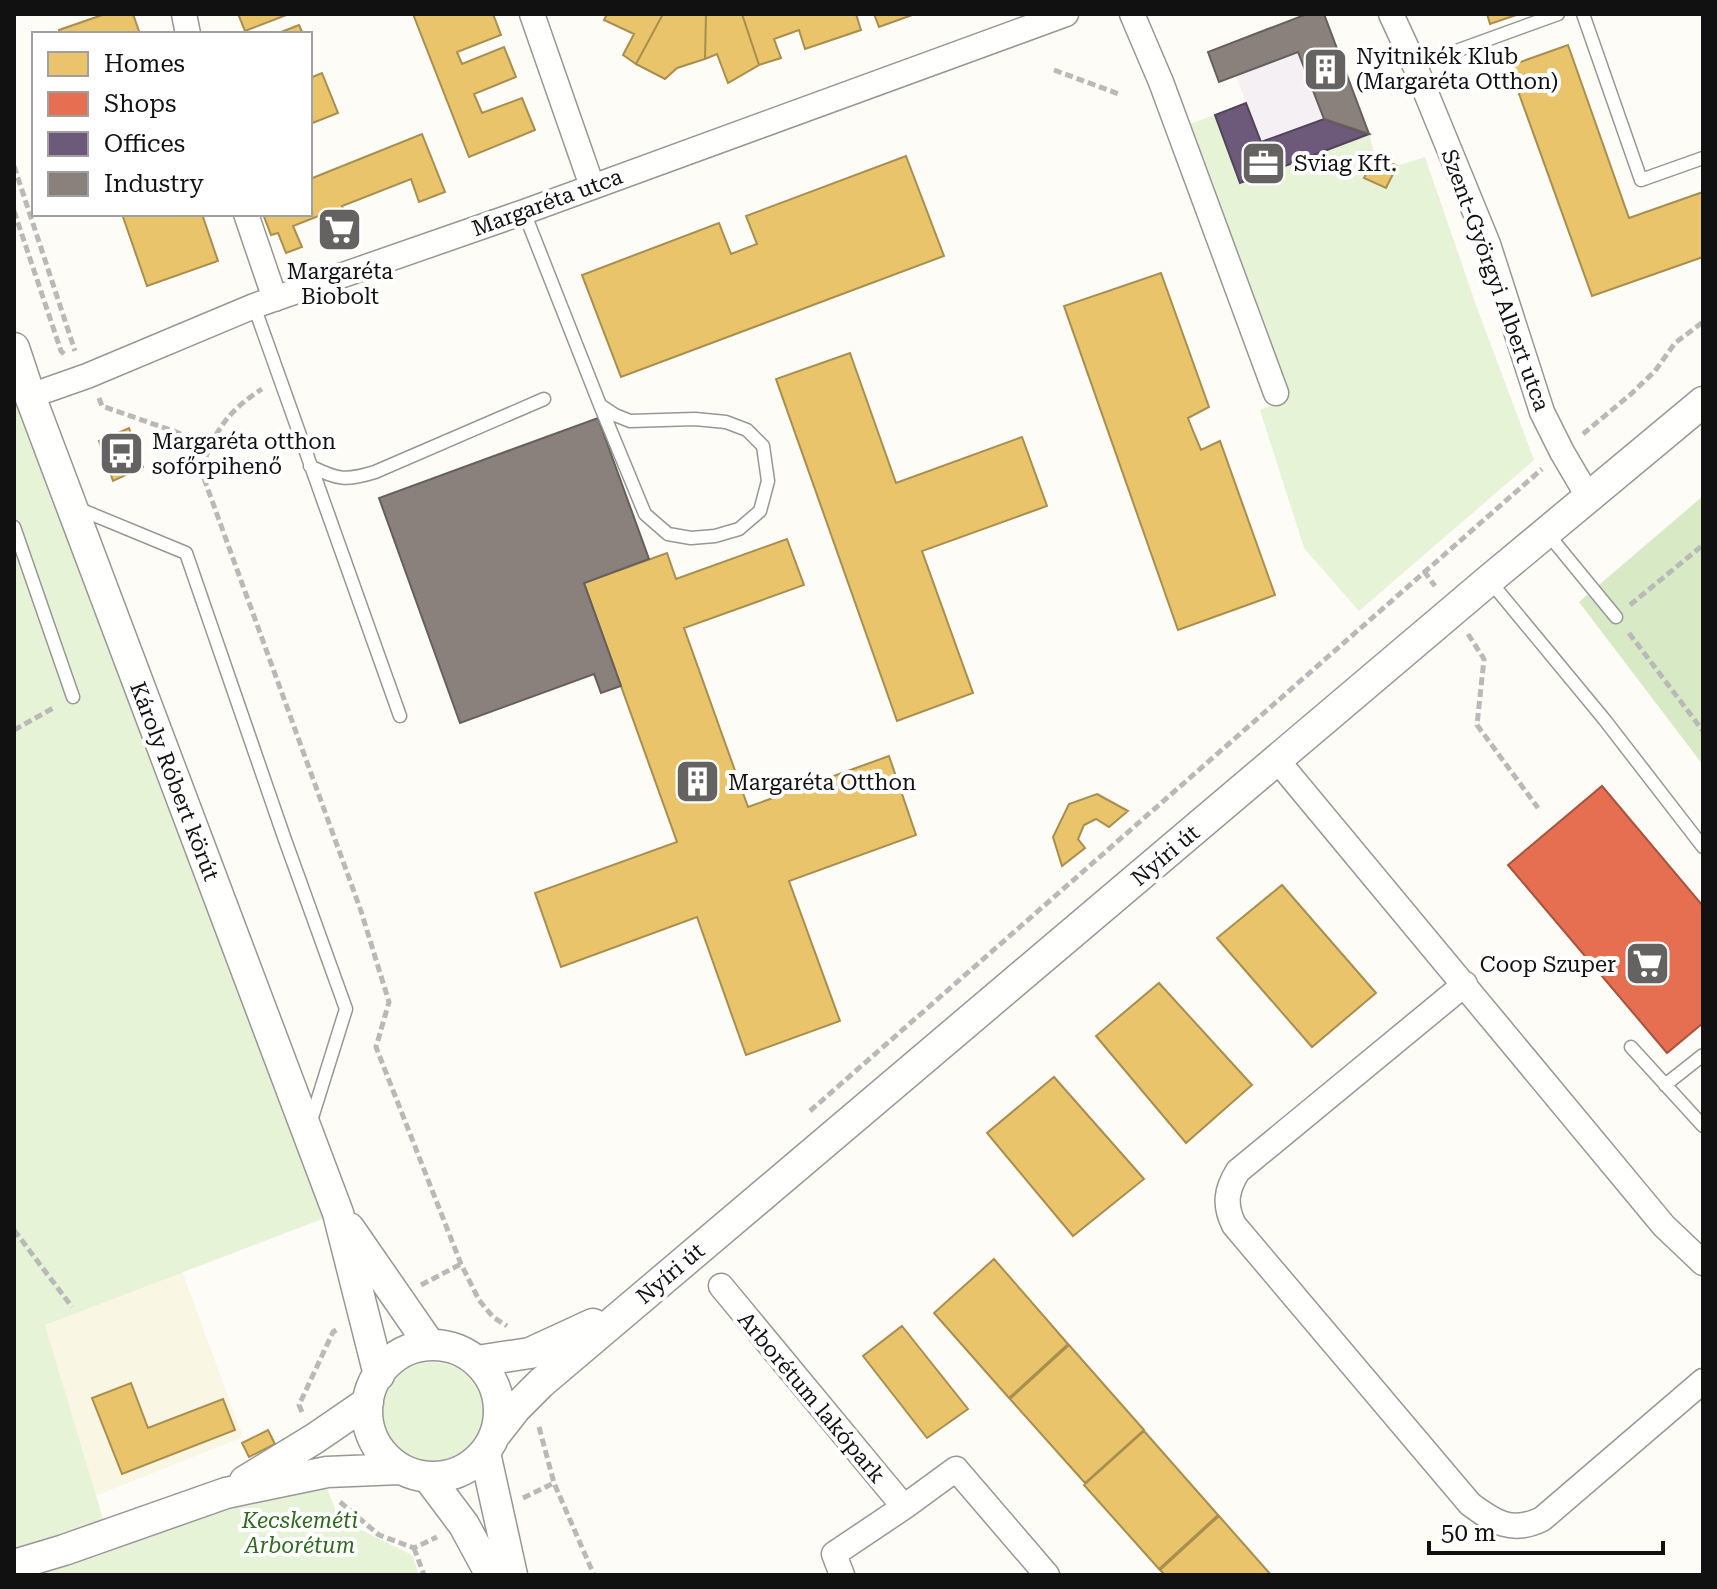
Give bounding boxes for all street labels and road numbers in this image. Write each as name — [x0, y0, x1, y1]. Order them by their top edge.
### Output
street label: Szent-Györgyi Albert utca — [1436, 146, 1555, 414]
street label: Margaréta utca — [469, 164, 626, 241]
street label: Károly Róbert körút — [125, 678, 224, 884]
street label: Nyíri út — [1126, 820, 1204, 891]
street label: Nyíri út — [631, 1238, 709, 1309]
street label: Arborétum lakópark — [733, 1307, 890, 1488]

